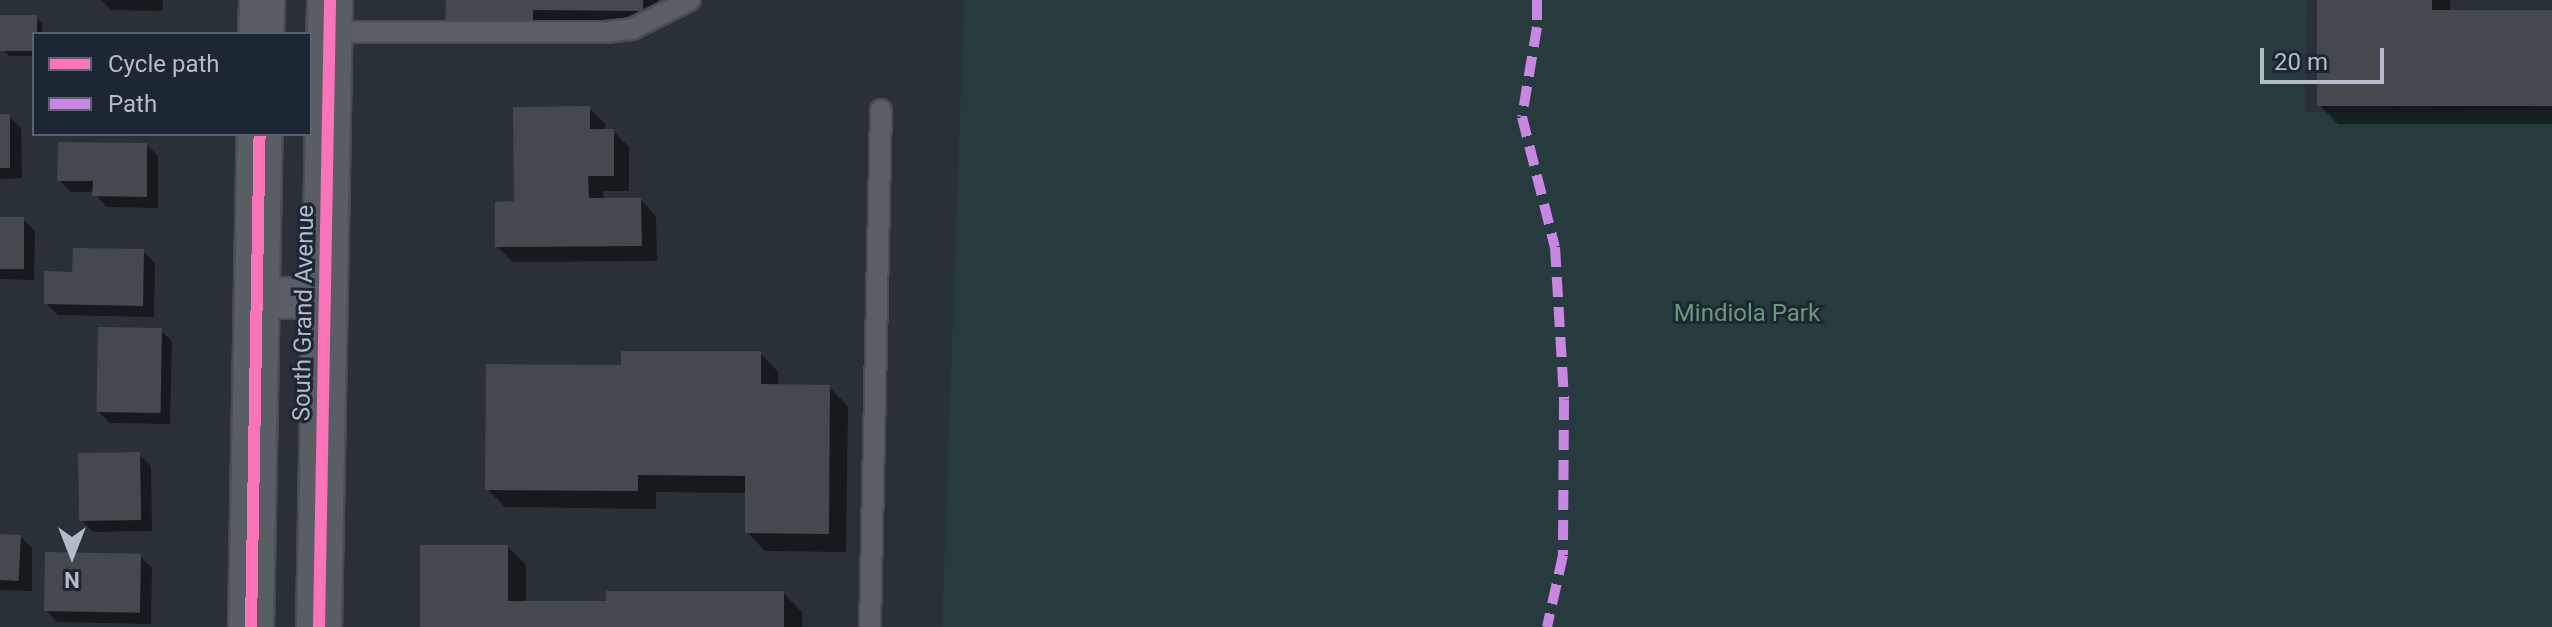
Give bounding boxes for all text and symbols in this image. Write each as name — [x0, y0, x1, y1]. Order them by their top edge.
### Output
legend — [32, 32, 312, 136]
scale bar — [2264, 32, 2388, 82]
text: 20 m — [2274, 48, 2328, 76]
text: Cycle path — [108, 50, 220, 78]
text: Path — [108, 90, 157, 118]
street label: South Grand Avenue — [288, 205, 320, 421]
park label: Mindiola Park — [1674, 300, 1820, 328]
north arrow — [32, 515, 112, 595]
text: N — [64, 567, 80, 592]

